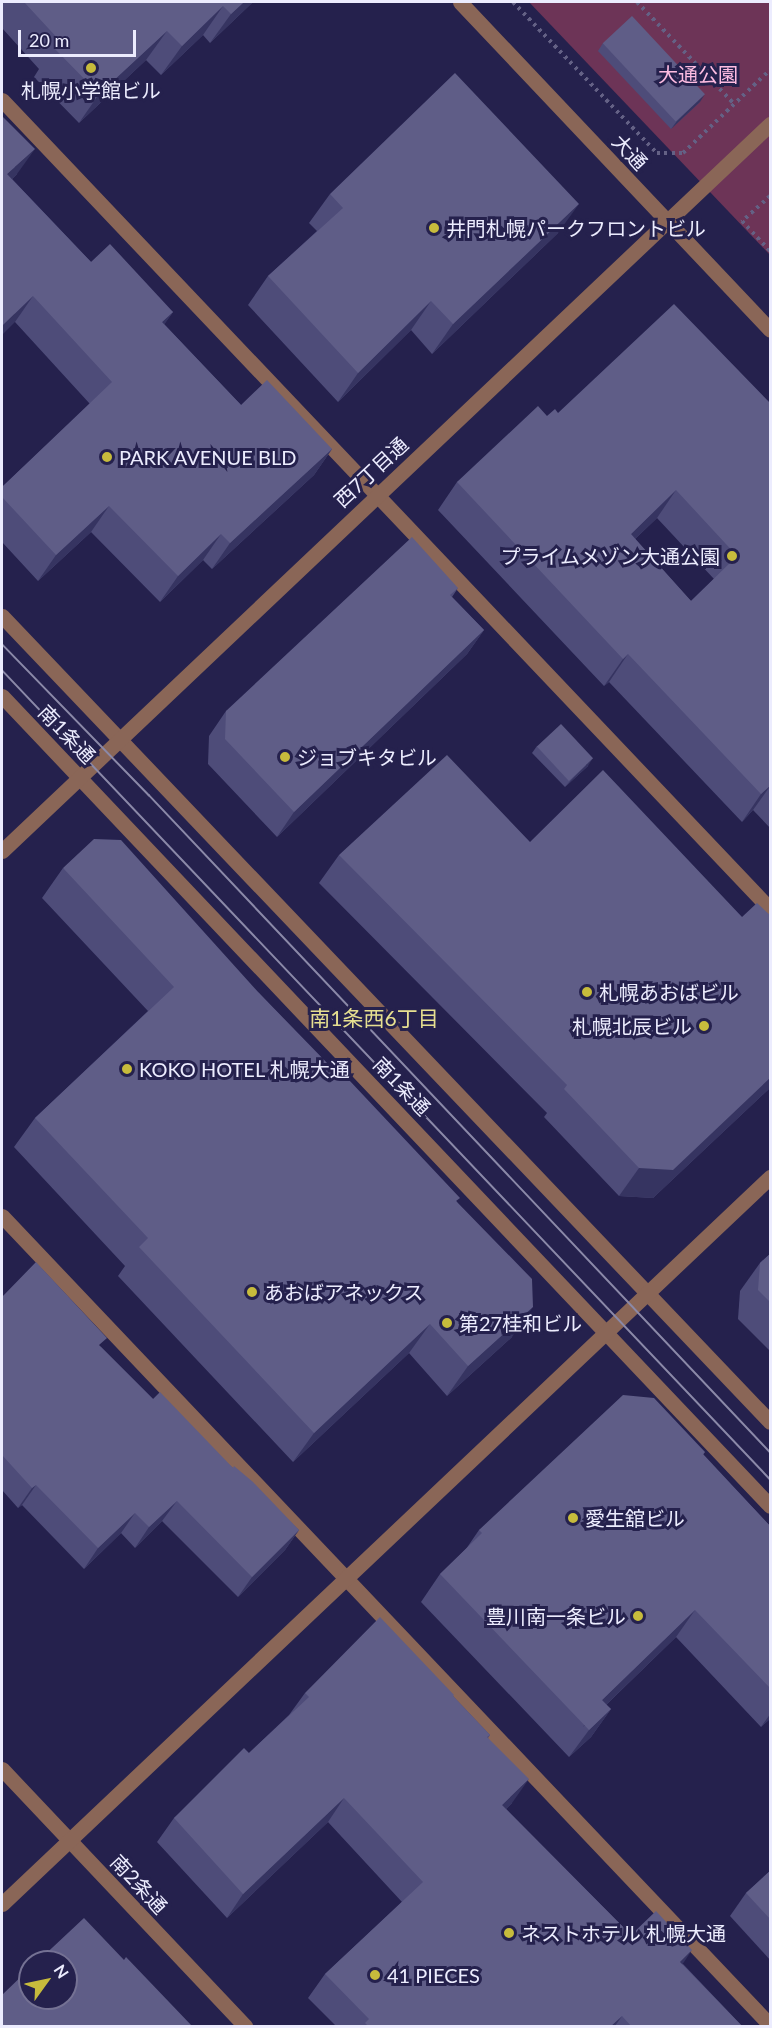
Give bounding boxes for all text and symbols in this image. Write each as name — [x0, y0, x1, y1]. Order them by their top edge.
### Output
scale bar — [21, 18, 140, 56]
text: 20 m — [29, 29, 69, 51]
marker: 札幌小学館ビル — [84, 61, 98, 75]
park label: 大通公園 — [658, 62, 738, 86]
place label: 札幌小学館ビル — [21, 78, 161, 102]
street label: 大通 — [608, 129, 652, 175]
place label: 井門札幌パークフロントビル — [446, 216, 706, 240]
marker: 井門札幌パークフロントビル — [427, 221, 441, 235]
street label: 西7丁目通 — [329, 432, 413, 512]
place label: PARK AVENUE BLD — [119, 445, 297, 469]
marker: PARK AVENUE BLD — [100, 450, 114, 464]
place label: プライムメゾン大通公園 — [500, 544, 720, 568]
marker: プライムメゾン大通公園 — [725, 549, 739, 563]
street label: 南1条通 — [33, 700, 101, 768]
place label: ジョブキタビル — [297, 745, 437, 769]
marker: ジョブキタビル — [278, 750, 292, 764]
place label: 札幌あおばビル — [599, 980, 739, 1004]
marker: 札幌あおばビル — [580, 985, 594, 999]
district label: 南1条西6丁目 — [309, 1005, 439, 1031]
place label: 札幌北辰ビル — [572, 1014, 692, 1038]
marker: 札幌北辰ビル — [697, 1019, 711, 1033]
street label: 南1条通 — [368, 1052, 436, 1120]
place label: KOKO HOTEL 札幌大通 — [139, 1057, 350, 1081]
marker: KOKO HOTEL 札幌大通 — [120, 1062, 134, 1076]
place label: あおばアネックス — [264, 1280, 424, 1304]
marker: あおばアネックス — [245, 1285, 259, 1299]
place label: 第27桂和ビル — [459, 1311, 582, 1335]
marker: 第27桂和ビル — [440, 1316, 454, 1330]
place label: 愛生舘ビル — [585, 1506, 685, 1530]
marker: 愛生舘ビル — [566, 1511, 580, 1525]
place label: 豊川南一条ビル — [486, 1604, 626, 1628]
marker: 豊川南一条ビル — [631, 1609, 645, 1623]
street label: 南2条通 — [106, 1850, 172, 1918]
place label: ネストホテル 札幌大通 — [521, 1921, 726, 1945]
marker: ネストホテル 札幌大通 — [502, 1926, 516, 1940]
north arrow — [18, 1950, 78, 2010]
text: N — [51, 1961, 73, 1981]
place label: 41 PIECES — [387, 1963, 480, 1987]
marker: 41 PIECES — [368, 1968, 382, 1982]

